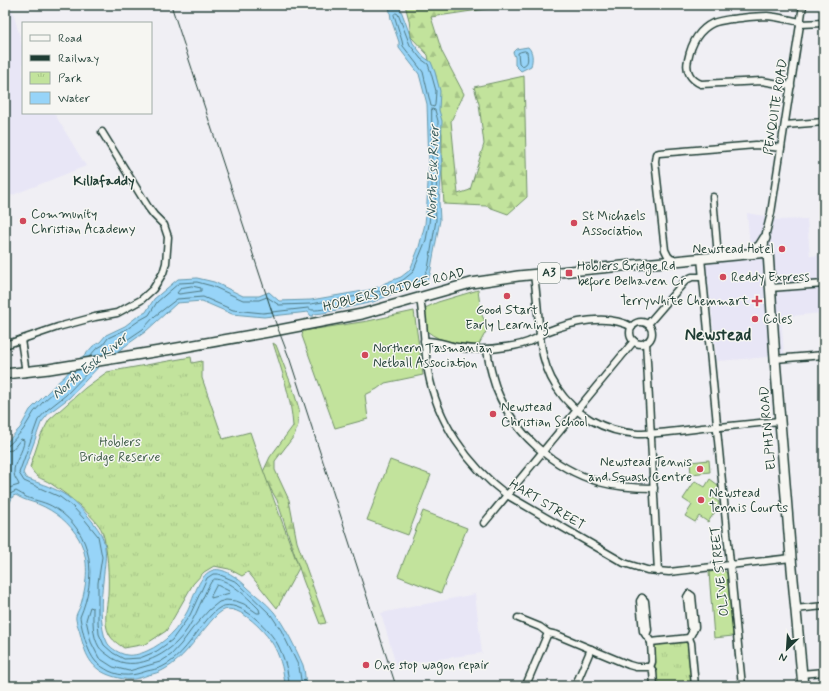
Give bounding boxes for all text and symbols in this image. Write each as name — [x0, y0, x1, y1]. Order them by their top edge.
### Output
legend — [22, 22, 152, 114]
text: Road — [58, 31, 82, 47]
text: Railway — [58, 51, 100, 67]
street label: PENQUITE ROAD — [760, 58, 792, 156]
text: Park — [58, 71, 82, 87]
text: Water — [58, 91, 90, 107]
water label: North Esk River — [422, 123, 444, 219]
district label: Killafaddy — [73, 172, 135, 190]
place label: Community Christian Academy — [31, 206, 136, 238]
place label: St Michaels Association — [582, 208, 646, 240]
marker: Community Christian Academy — [18, 216, 28, 226]
marker: St Michaels Association — [569, 218, 579, 228]
place label: Newstead Hotel — [693, 241, 774, 258]
marker: Newstead Hotel — [777, 244, 787, 254]
place label: Hoblers Bridge Rd before Belhaven Cr — [577, 258, 687, 292]
road number: A3 — [538, 263, 560, 283]
street label: HOBLERS BRIDGE ROAD — [321, 264, 467, 316]
marker: Hoblers Bridge Rd before Belhaven Cr — [564, 268, 574, 278]
place label: Reddy Express — [731, 269, 810, 286]
marker: Reddy Express — [718, 272, 728, 282]
marker: Good Start Early Learning — [502, 291, 512, 301]
place label: TerryWhite Chemmart — [620, 293, 749, 310]
marker: TerryWhite Chemmart — [752, 296, 762, 306]
place label: Good Start Early Learning — [465, 302, 549, 336]
place label: Coles — [763, 311, 792, 328]
marker: Coles — [750, 314, 760, 324]
district label: Newstead — [685, 324, 751, 346]
water label: North Esk River — [48, 328, 133, 403]
place label: Northern Tasmanian Netball Association — [373, 340, 492, 372]
marker: Northern Tasmanian Netball Association — [360, 350, 370, 360]
street label: ELPHIN ROAD — [756, 385, 780, 471]
place label: Newstead Christian School — [501, 399, 588, 431]
marker: Newstead Christian School — [488, 409, 498, 419]
park label: Hoblers Bridge Reserve — [80, 434, 161, 466]
place label: Newstead Tennis and Squash Centre — [588, 454, 692, 486]
marker: Newstead Tennis and Squash Centre — [695, 464, 705, 474]
street label: HART STREET — [506, 476, 588, 535]
place label: Newstead Tennis Courts — [709, 485, 788, 517]
marker: Newstead Tennis Courts — [696, 495, 706, 505]
street label: OLIVE STREET — [707, 525, 733, 617]
north arrow — [767, 629, 807, 669]
text: N — [777, 649, 789, 665]
place label: One stop wagon repair — [374, 657, 490, 675]
marker: One stop wagon repair — [361, 660, 371, 670]

